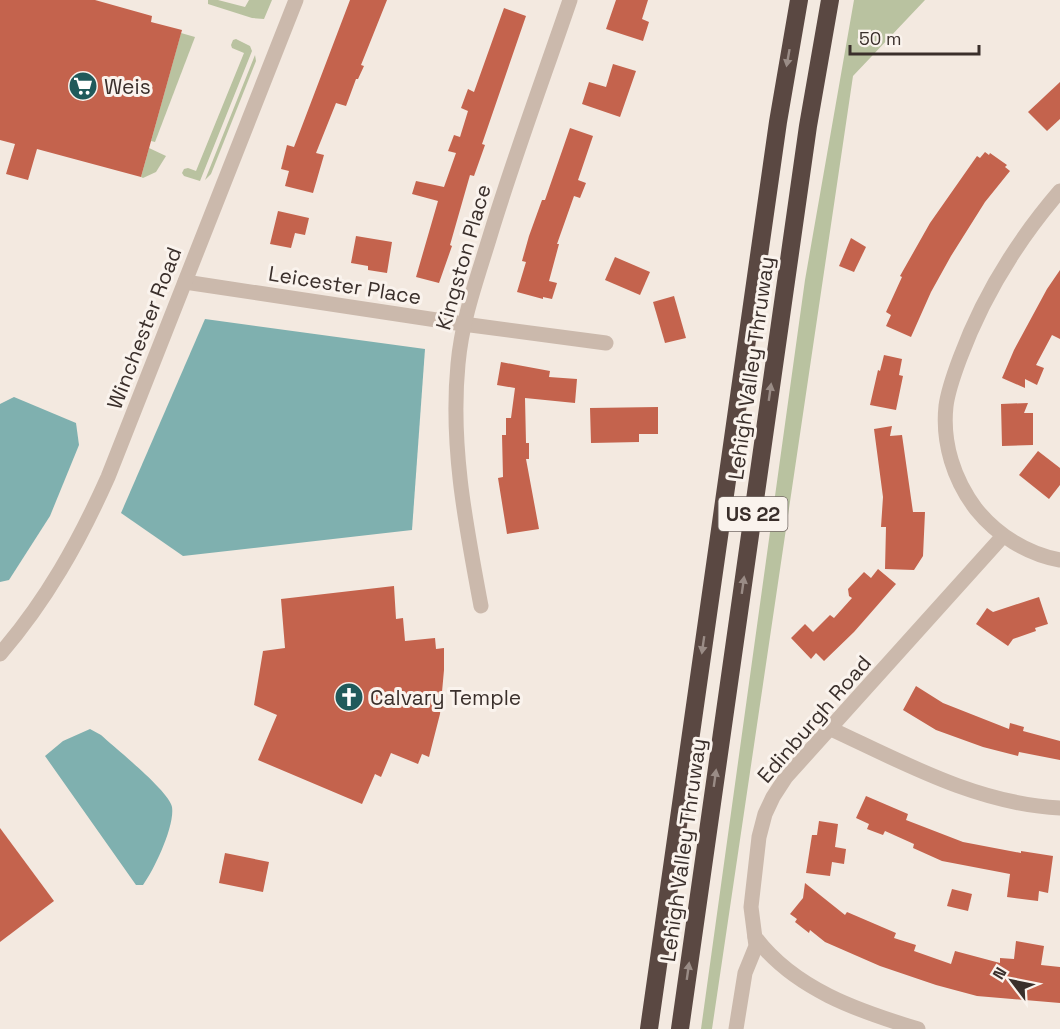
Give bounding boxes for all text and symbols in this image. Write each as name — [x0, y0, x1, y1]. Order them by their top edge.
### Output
scale bar — [850, 18, 979, 56]
text: 50 m — [859, 27, 901, 50]
one-way arrow — [783, 48, 792, 67]
supermarket icon: Weis — [67, 70, 99, 102]
place label: Weis — [104, 73, 151, 100]
street label: Kingston Place — [429, 181, 497, 333]
street label: Winchester Road — [101, 243, 187, 413]
street label: Lehigh Valley Thruway — [722, 255, 780, 481]
street label: Leicester Place — [267, 260, 423, 310]
one-way arrow — [766, 382, 775, 401]
road number: US 22 — [718, 497, 788, 531]
one-way arrow — [738, 575, 747, 594]
one-way arrow — [699, 636, 708, 655]
street label: Edinburgh Road — [751, 650, 877, 788]
church icon: Calvary Temple — [333, 681, 365, 713]
place label: Calvary Temple — [370, 684, 521, 711]
street label: Lehigh Valley Thruway — [654, 737, 712, 963]
one-way arrow — [711, 768, 720, 787]
north arrow — [982, 951, 1042, 1011]
one-way arrow — [684, 961, 693, 980]
text: N — [988, 963, 1011, 983]

